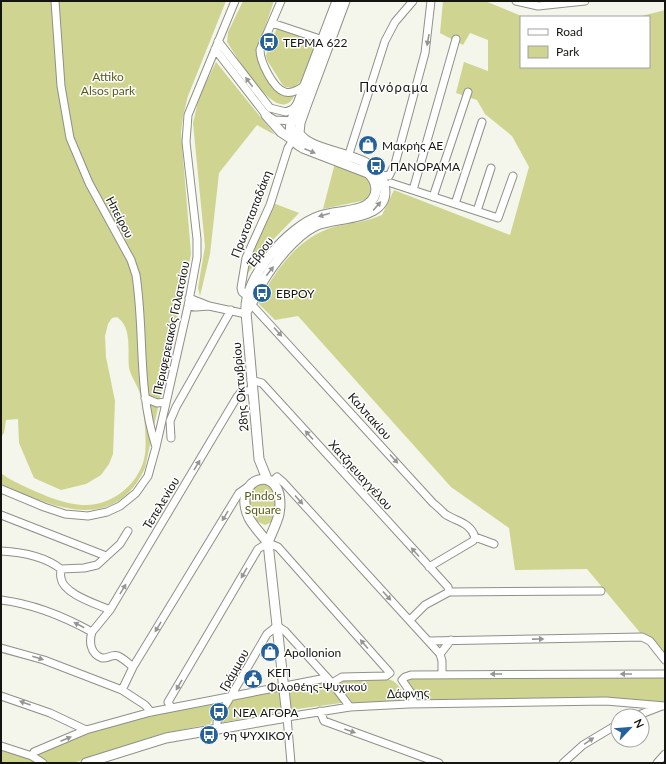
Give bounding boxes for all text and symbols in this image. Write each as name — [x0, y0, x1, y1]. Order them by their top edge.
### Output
legend — [520, 16, 650, 68]
text: Road — [556, 24, 583, 39]
bus stop icon: ΤΕΡΜΑ 622 — [258, 31, 280, 53]
one-way arrow — [425, 34, 431, 46]
place label: ΤΕΡΜΑ 622 — [283, 35, 347, 50]
text: Park — [556, 44, 580, 59]
park label: Attiko Alsos park — [81, 69, 136, 98]
one-way arrow — [245, 76, 253, 87]
district label: Πανόραμα — [359, 79, 429, 95]
shop icon: Μακρής ΑΕ — [357, 134, 379, 156]
place label: Μακρής ΑΕ — [382, 138, 443, 153]
one-way arrow — [304, 148, 315, 154]
bus stop icon: ΠΑΝΟΡΑΜΑ — [365, 155, 387, 177]
place label: ΠΑΝΟΡΑΜΑ — [390, 159, 461, 174]
street label: Πρωτοπαπαδάκη — [227, 168, 275, 260]
street label: Ηπείρου — [103, 194, 137, 240]
one-way arrow — [373, 201, 382, 211]
one-way arrow — [318, 212, 330, 218]
street label: Έβρου — [243, 234, 277, 270]
street label: Περιφερειακός Γαλατσίου — [149, 260, 193, 396]
one-way arrow — [266, 265, 275, 276]
bus stop icon: ΕΒΡΟΥ — [251, 282, 273, 304]
place label: ΕΒΡΟΥ — [276, 286, 315, 301]
one-way arrow — [274, 327, 283, 337]
street label: 28ης Οκτωβρίου — [229, 342, 251, 432]
street label: Καλπακίου — [345, 389, 395, 443]
one-way arrow — [304, 430, 314, 440]
street label: Χατζηευαγγέλου — [326, 437, 396, 513]
one-way arrow — [389, 455, 398, 464]
one-way arrow — [193, 459, 200, 471]
street label: Τεπελενίου — [140, 474, 182, 532]
park label: Pindo's Square — [244, 488, 282, 517]
one-way arrow — [295, 495, 304, 505]
one-way arrow — [222, 510, 229, 522]
one-way arrow — [410, 547, 420, 557]
one-way arrow — [241, 567, 248, 579]
one-way arrow — [119, 583, 126, 595]
one-way arrow — [382, 591, 392, 601]
one-way arrow — [154, 621, 161, 633]
one-way arrow — [73, 622, 85, 628]
one-way arrow — [532, 636, 545, 642]
one-way arrow — [360, 639, 369, 648]
shop icon: Apollonion — [259, 641, 281, 663]
place label: Apollonion — [284, 645, 341, 660]
street label: Γράμμου — [216, 646, 252, 694]
one-way arrow — [33, 656, 45, 662]
place label: ΚΕΠ Φιλοθέης-Ψυχικού — [267, 665, 367, 694]
public building icon: ΚΕΠ Φιλοθέης-Ψυχικού — [242, 668, 264, 690]
one-way arrow — [489, 671, 502, 677]
one-way arrow — [619, 671, 632, 677]
one-way arrow — [175, 679, 182, 691]
street label: Δάφνης — [386, 685, 430, 701]
one-way arrow — [18, 700, 30, 706]
bus stop icon: ΝΕΑ ΑΓΟΡΑ — [208, 701, 230, 723]
place label: ΝΕΑ ΑΓΟΡΑ — [233, 705, 299, 720]
north arrow — [610, 708, 650, 748]
text: N — [632, 717, 647, 730]
bus stop icon: 9η ΨΥΧΙΚΟΥ — [198, 724, 220, 746]
place label: 9η ΨΥΧΙΚΟΥ — [223, 728, 293, 743]
one-way arrow — [344, 728, 356, 734]
one-way arrow — [60, 735, 72, 742]
one-way arrow — [584, 737, 594, 745]

